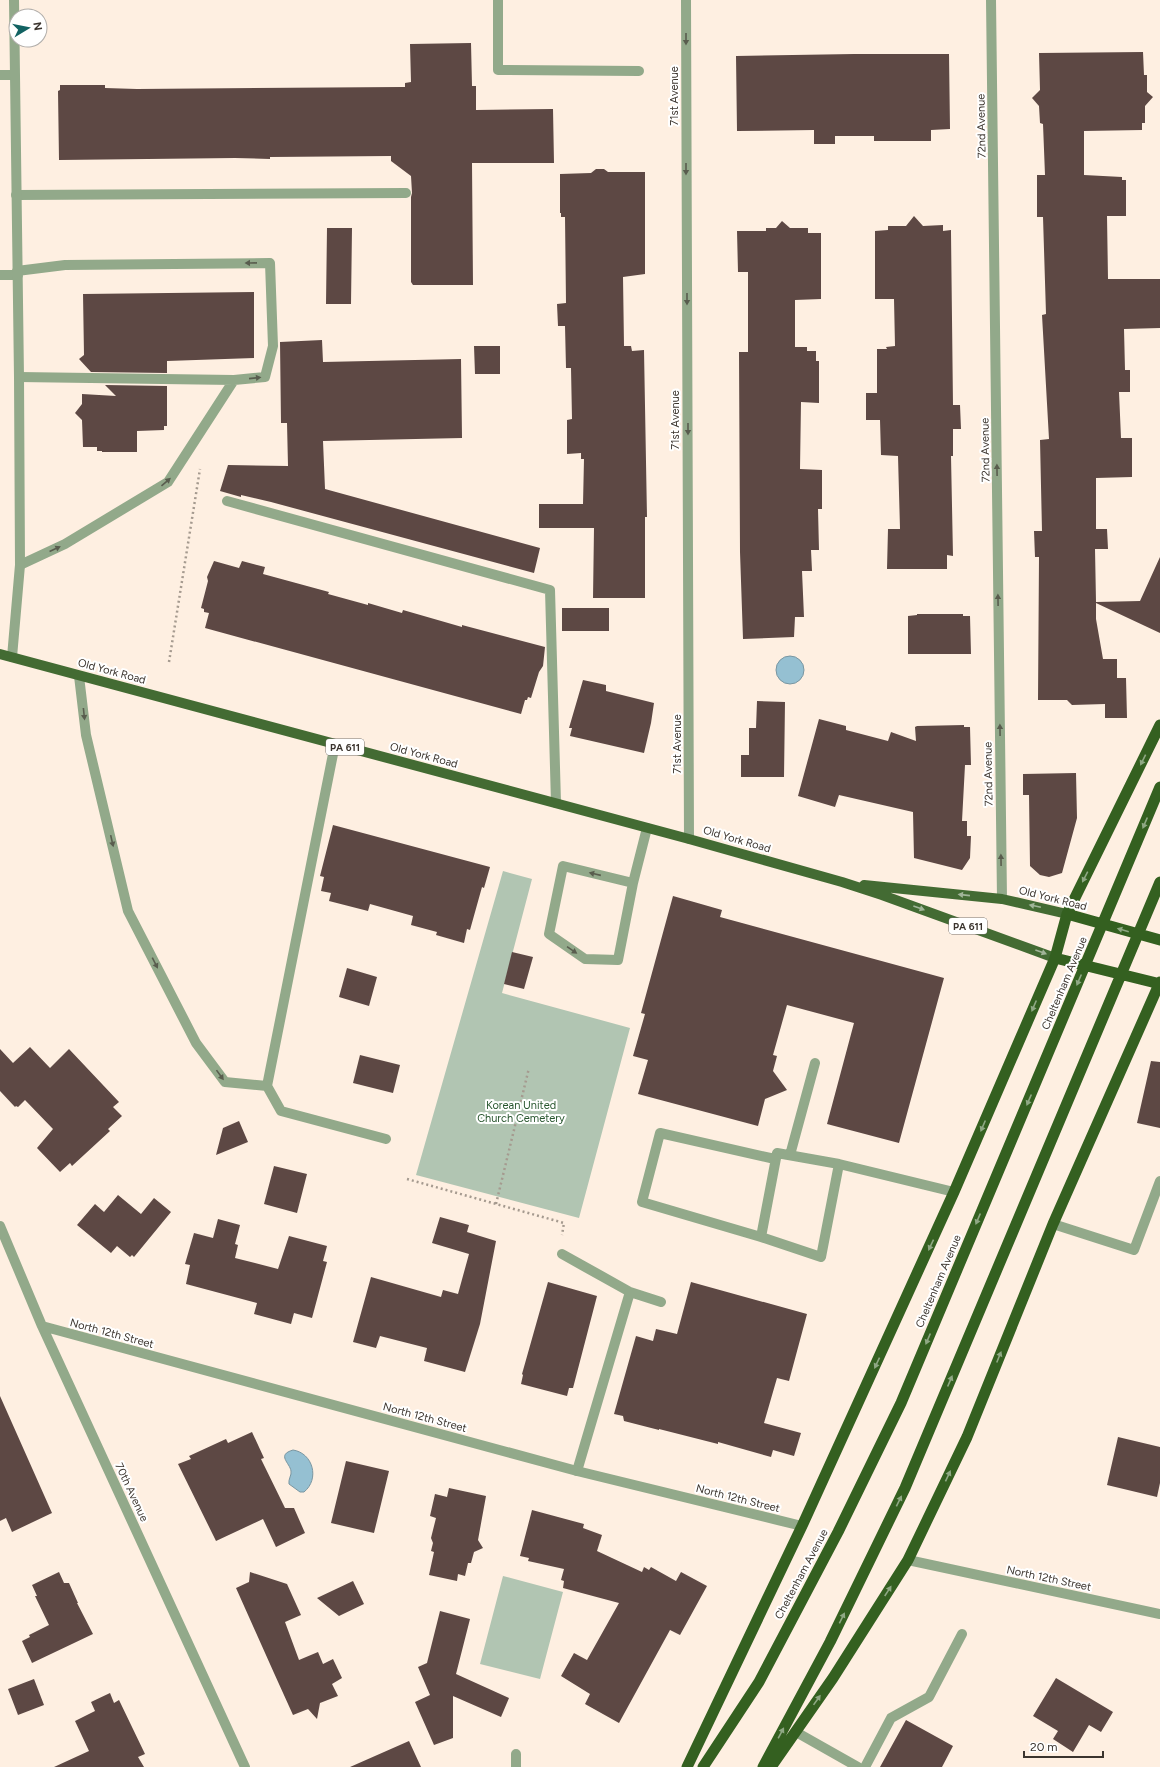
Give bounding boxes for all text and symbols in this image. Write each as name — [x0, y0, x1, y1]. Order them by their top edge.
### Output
north arrow — [8, 8, 48, 48]
text: N — [30, 21, 44, 32]
one-way arrow — [683, 33, 689, 46]
street label: 71st Avenue — [668, 66, 681, 126]
street label: 72nd Avenue — [974, 94, 989, 158]
one-way arrow — [683, 163, 689, 176]
one-way arrow — [244, 260, 257, 266]
one-way arrow — [684, 293, 690, 306]
one-way arrow — [249, 375, 261, 381]
street label: 71st Avenue — [669, 390, 682, 450]
street label: 72nd Avenue — [978, 418, 993, 482]
one-way arrow — [684, 423, 691, 435]
one-way arrow — [994, 463, 1000, 476]
one-way arrow — [161, 478, 171, 487]
one-way arrow — [49, 546, 61, 552]
one-way arrow — [995, 593, 1001, 606]
street label: Old York Road — [77, 656, 147, 687]
one-way arrow — [81, 708, 87, 720]
street label: 71st Avenue — [671, 714, 684, 774]
one-way arrow — [997, 723, 1003, 736]
road number: PA 611 — [326, 739, 364, 755]
street label: Old York Road — [389, 740, 459, 771]
street label: 72nd Avenue — [981, 742, 996, 806]
one-way arrow — [1140, 754, 1146, 766]
one-way arrow — [1142, 818, 1148, 829]
street label: Old York Road — [702, 824, 772, 855]
one-way arrow — [109, 835, 115, 847]
one-way arrow — [998, 854, 1005, 866]
one-way arrow — [589, 871, 601, 877]
one-way arrow — [1082, 871, 1089, 882]
street label: Old York Road — [1018, 884, 1088, 913]
one-way arrow — [957, 892, 970, 898]
one-way arrow — [1029, 903, 1041, 909]
one-way arrow — [913, 906, 925, 912]
road number: PA 611 — [949, 918, 987, 934]
one-way arrow — [1117, 926, 1129, 932]
street label: Cheltenham Avenue — [1039, 935, 1090, 1032]
one-way arrow — [567, 946, 577, 954]
one-way arrow — [1035, 950, 1047, 956]
one-way arrow — [152, 957, 158, 969]
one-way arrow — [1076, 974, 1082, 986]
one-way arrow — [1031, 1001, 1037, 1013]
one-way arrow — [216, 1070, 224, 1081]
one-way arrow — [1026, 1094, 1032, 1105]
park label: Korean United Church Cemetery — [477, 1099, 565, 1125]
one-way arrow — [980, 1120, 986, 1131]
one-way arrow — [975, 1214, 981, 1226]
street label: Cheltenham Avenue — [913, 1233, 964, 1330]
one-way arrow — [927, 1239, 933, 1251]
street label: North 12th Street — [69, 1316, 155, 1351]
one-way arrow — [924, 1334, 930, 1346]
one-way arrow — [997, 1350, 1003, 1362]
one-way arrow — [874, 1357, 880, 1369]
one-way arrow — [947, 1376, 953, 1387]
street label: North 12th Street — [382, 1400, 468, 1435]
street label: 70th Avenue — [112, 1461, 151, 1524]
one-way arrow — [945, 1471, 951, 1482]
street label: North 12th Street — [695, 1482, 781, 1515]
one-way arrow — [896, 1495, 902, 1507]
street label: Cheltenham Avenue — [772, 1527, 831, 1621]
street label: North 12th Street — [1005, 1563, 1092, 1594]
one-way arrow — [885, 1586, 892, 1597]
one-way arrow — [839, 1612, 845, 1623]
one-way arrow — [813, 1695, 821, 1706]
one-way arrow — [778, 1727, 784, 1739]
scale bar — [1024, 1733, 1103, 1759]
text: 20 m — [1030, 1740, 1058, 1754]

